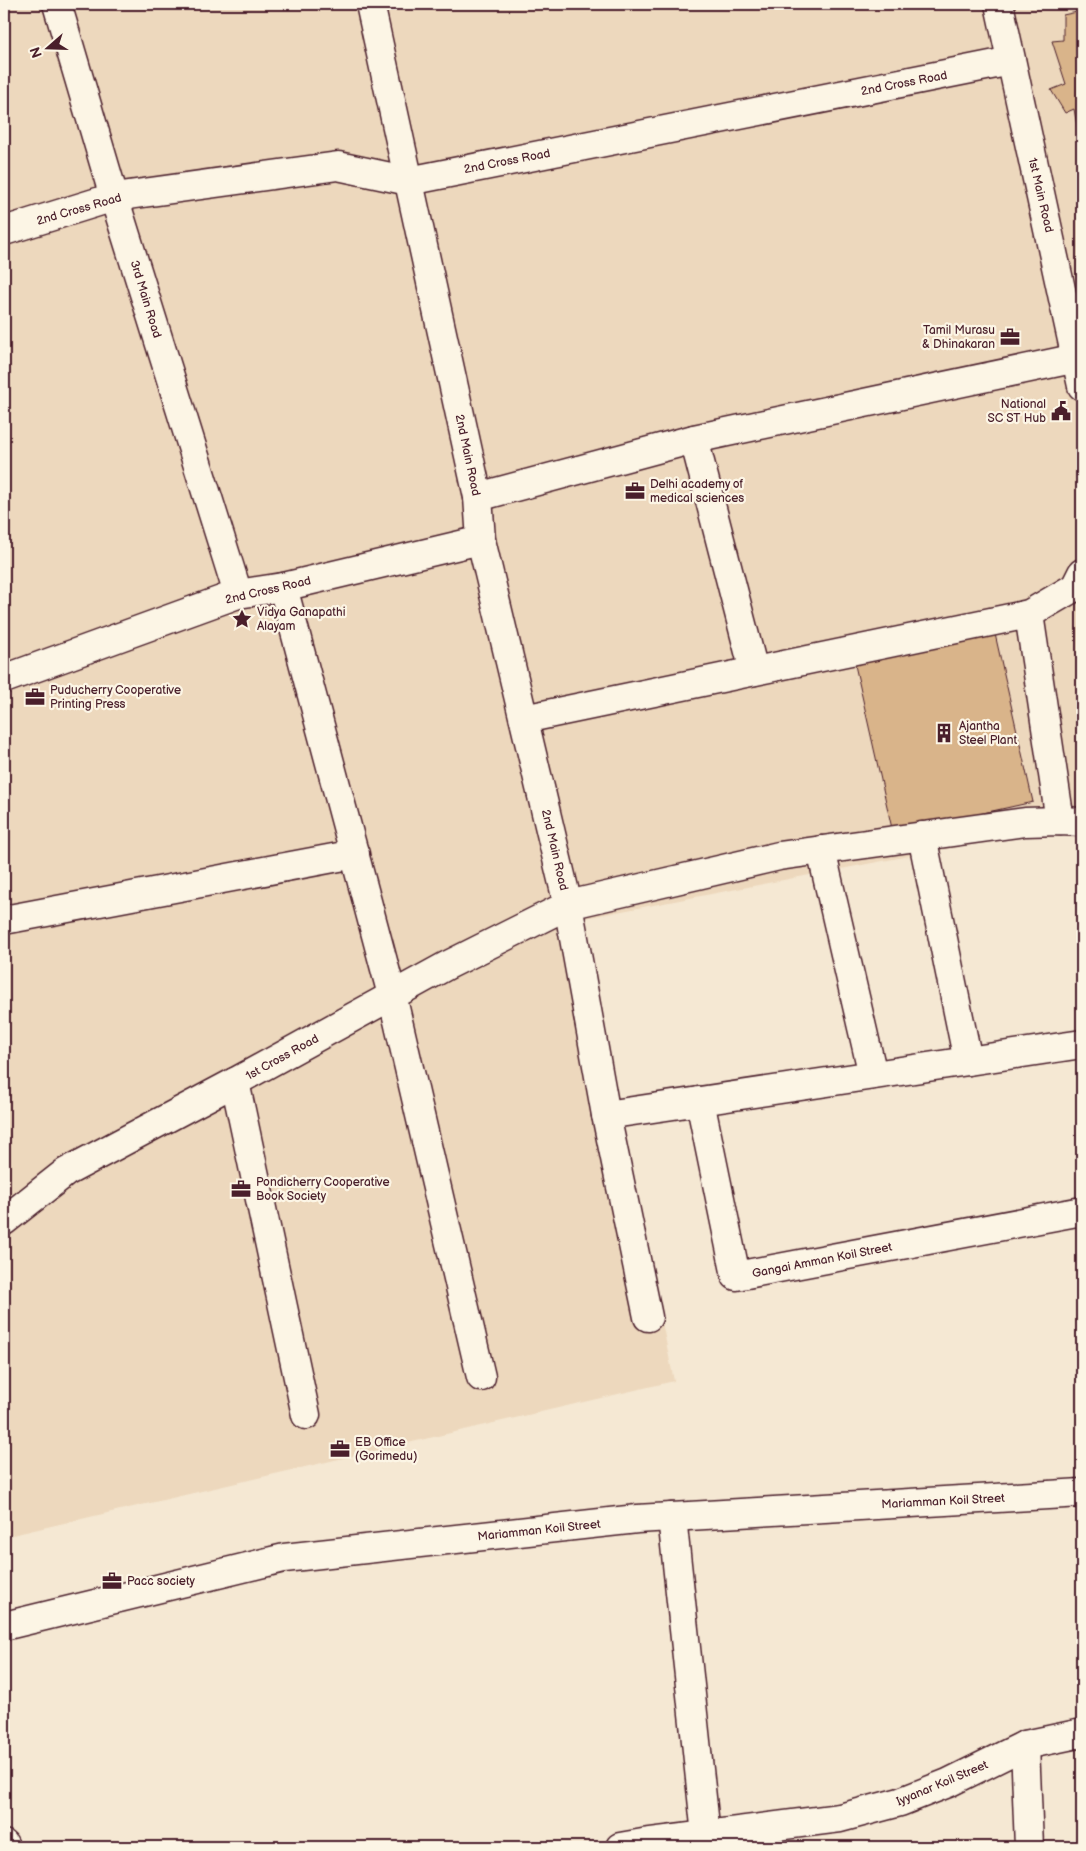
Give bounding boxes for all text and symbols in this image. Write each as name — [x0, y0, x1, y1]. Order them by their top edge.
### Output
north arrow — [22, 22, 72, 72]
text: N — [26, 44, 46, 60]
street label: 2nd Cross Road — [860, 68, 949, 99]
street label: 2nd Cross Road — [463, 146, 552, 177]
street label: 1st Main Road — [1025, 156, 1056, 234]
street label: 2nd Cross Road — [35, 190, 123, 229]
street label: 3rd Main Road — [127, 258, 165, 340]
place label: Tamil Murasu & Dhinakaran — [922, 323, 995, 352]
office icon: Tamil Murasu & Dhinakaran — [999, 326, 1021, 348]
place label: National SC ST Hub — [987, 397, 1046, 426]
public building icon: National SC ST Hub — [1050, 400, 1072, 422]
street label: 2nd Main Road — [452, 413, 483, 497]
place label: Delhi academy of medical sciences — [650, 477, 744, 506]
office icon: Delhi academy of medical sciences — [624, 480, 646, 502]
street label: 2nd Cross Road — [224, 573, 313, 608]
place label: Vidya Ganapathi Alayam — [257, 605, 346, 634]
place icon: Vidya Ganapathi Alayam — [231, 608, 253, 630]
place label: Puducherry Cooperative Printing Press — [50, 683, 181, 712]
office icon: Puducherry Cooperative Printing Press — [24, 686, 46, 708]
place label: Ajantha Steel Plant — [959, 719, 1017, 748]
building icon: Ajantha Steel Plant — [933, 722, 955, 744]
street label: 2nd Main Road — [538, 808, 571, 892]
street label: 1st Cross Road — [243, 1031, 321, 1084]
place label: Pondicherry Cooperative Book Society — [256, 1175, 390, 1204]
office icon: Pondicherry Cooperative Book Society — [230, 1178, 252, 1200]
street label: Gangai Amman Koil Street — [751, 1240, 894, 1281]
place label: EB Office (Gorimedu) — [355, 1435, 417, 1464]
office icon: EB Office (Gorimedu) — [329, 1438, 351, 1460]
street label: Mariamman Koil Street — [881, 1491, 1005, 1512]
street label: Mariamman Koil Street — [477, 1517, 602, 1544]
office icon: Pacc society — [101, 1570, 123, 1592]
place label: Pacc society — [127, 1574, 196, 1589]
street label: Iyyanar Koil Street — [894, 1757, 991, 1810]

